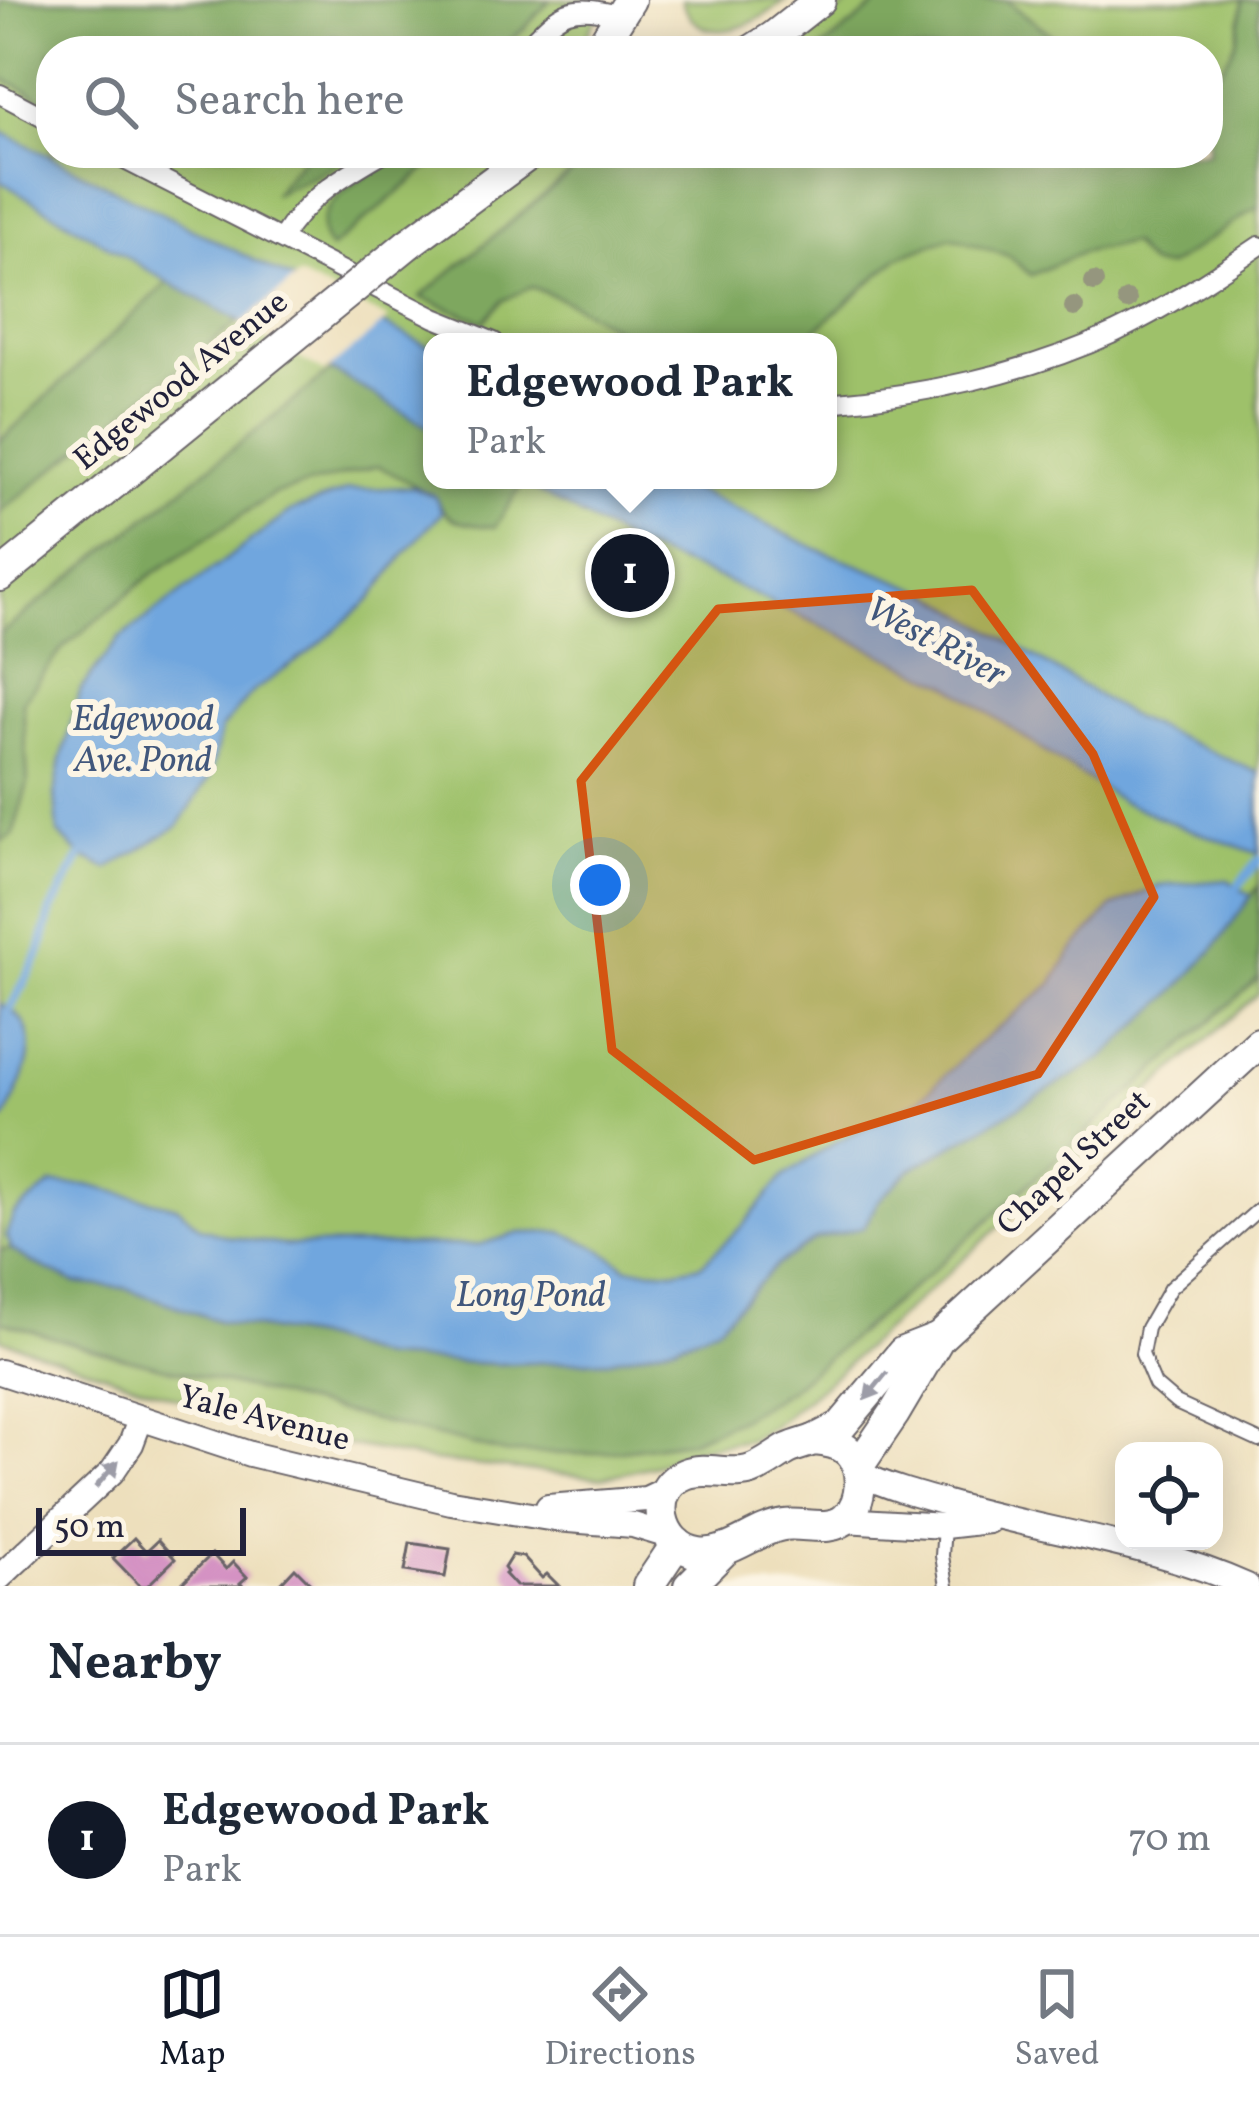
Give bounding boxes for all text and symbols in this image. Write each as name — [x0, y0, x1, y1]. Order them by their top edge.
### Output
search box — [36, 36, 1223, 168]
icon: search — [78, 69, 144, 135]
text: Search here — [174, 71, 405, 134]
street label: Edgewood Avenue — [65, 281, 299, 483]
popup — [423, 333, 837, 489]
text: Edgewood Park — [466, 353, 794, 416]
text: Park — [466, 416, 546, 470]
pin: 1 — [591, 528, 669, 618]
water label: West River — [856, 585, 1014, 701]
water label: Edgewood Ave. Pond — [72, 696, 214, 787]
your location — [570, 855, 630, 915]
street label: Chapel Street — [988, 1081, 1162, 1247]
water label: Long Pond — [456, 1272, 606, 1322]
one-way arrow — [864, 1371, 889, 1402]
street label: Yale Avenue — [173, 1375, 355, 1465]
map controls — [1115, 1442, 1223, 1550]
button: locate — [1115, 1442, 1223, 1550]
one-way arrow — [93, 1460, 120, 1489]
scale bar — [36, 1502, 246, 1555]
text: 50 m — [54, 1506, 125, 1552]
text: Nearby — [48, 1629, 222, 1700]
text: Edgewood Park — [162, 1781, 489, 1844]
text: 1 — [79, 1813, 95, 1867]
text: 70 m — [1128, 1813, 1211, 1867]
text: Park — [162, 1844, 242, 1898]
tab: Map — [159, 1961, 226, 2079]
tab: Directions — [544, 1961, 696, 2079]
tab: Saved — [1015, 1961, 1100, 2079]

